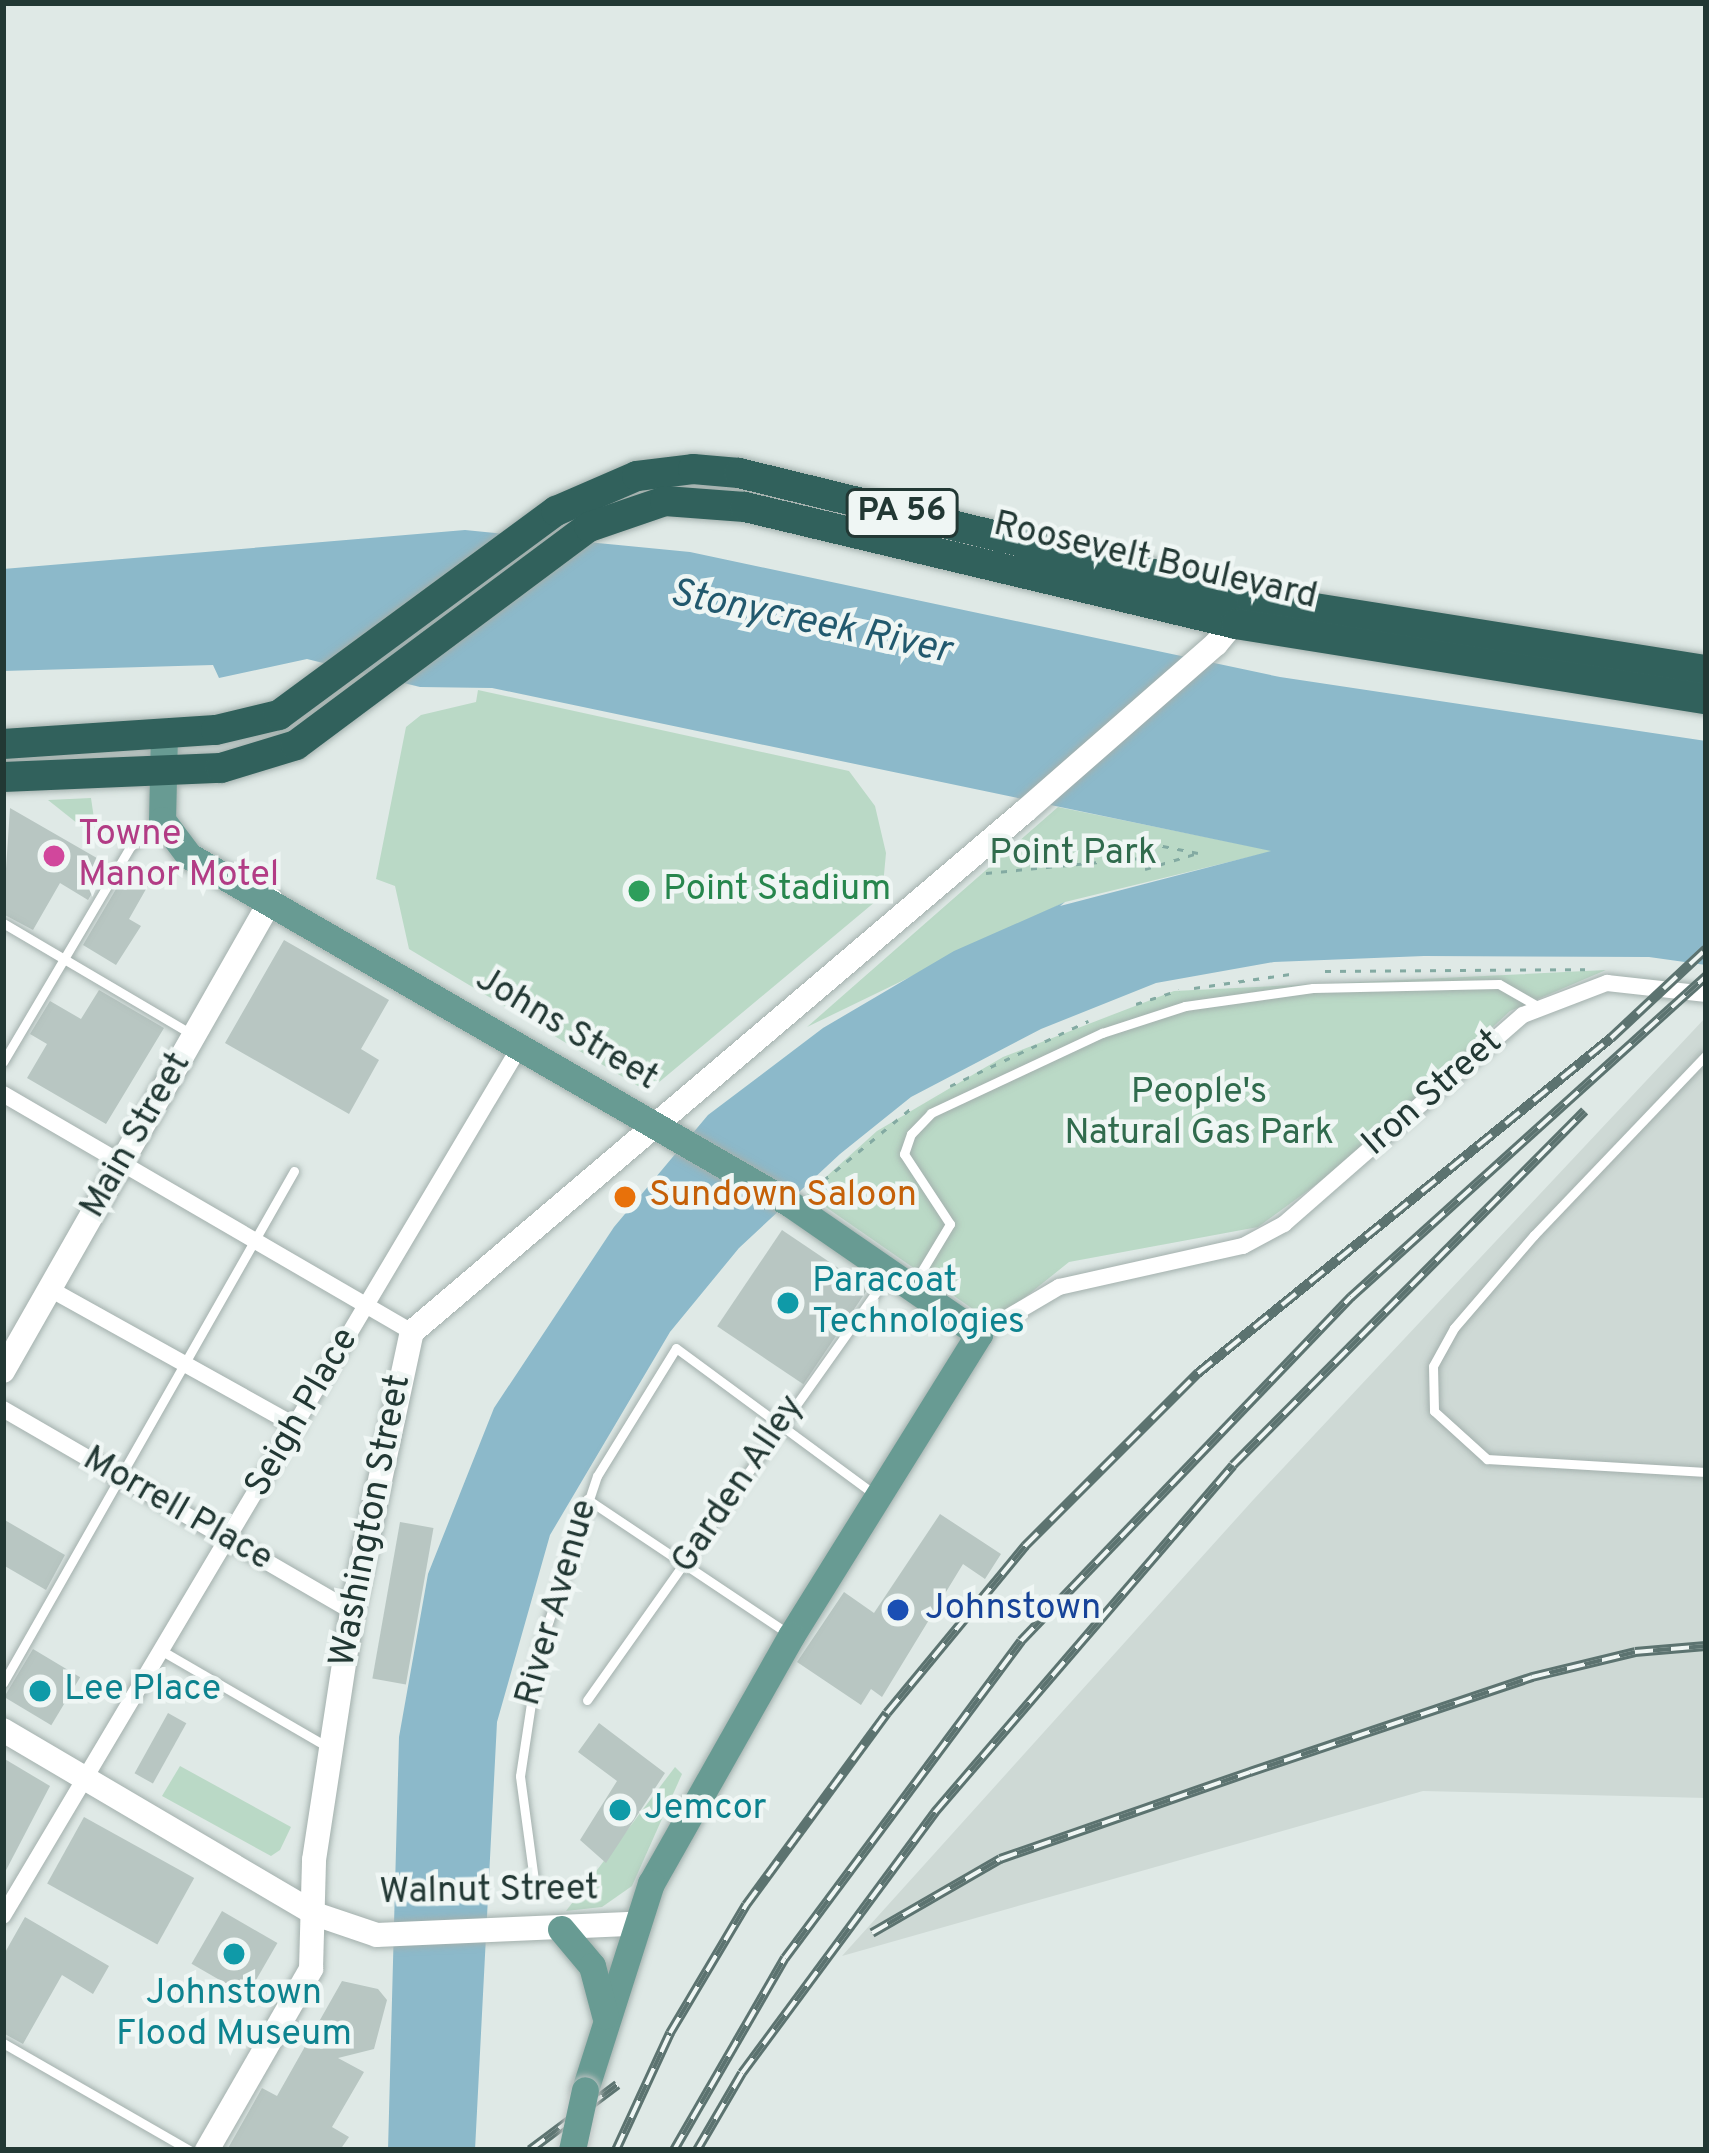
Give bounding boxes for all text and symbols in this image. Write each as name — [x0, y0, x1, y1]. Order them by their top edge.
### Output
road number: PA 56 — [842, 486, 962, 540]
street label: Roosevelt Boulevard — [989, 504, 1321, 620]
water label: Stonycreek River — [665, 571, 955, 677]
place label: Towne Manor Motel — [78, 813, 279, 898]
park label: Point Park — [989, 833, 1157, 877]
marker: Towne Manor Motel — [41, 843, 67, 869]
place label: Point Stadium — [663, 869, 891, 913]
marker: Point Stadium — [626, 878, 652, 904]
street label: Johns Street — [467, 959, 665, 1101]
street label: Iron Street — [1354, 1022, 1512, 1166]
street label: Main Street — [72, 1046, 202, 1226]
park label: People's Natural Gas Park — [1064, 1071, 1334, 1156]
place label: Sundown Saloon — [649, 1175, 917, 1219]
marker: Sundown Saloon — [612, 1184, 638, 1210]
place label: Paracoat Technologies — [812, 1260, 1025, 1345]
marker: Paracoat Technologies — [775, 1290, 801, 1316]
street label: Seigh Place — [237, 1321, 369, 1505]
street label: Washington Street — [322, 1371, 422, 1671]
street label: Garden Alley — [663, 1387, 815, 1583]
street label: Morrell Place — [74, 1438, 280, 1582]
street label: River Avenue — [508, 1494, 608, 1712]
place label: Johnstown — [925, 1588, 1101, 1632]
marker: Johnstown — [882, 1594, 914, 1626]
place label: Lee Place — [64, 1669, 221, 1713]
marker: Lee Place — [27, 1678, 53, 1704]
place label: Jemcor — [644, 1788, 767, 1832]
marker: Jemcor — [607, 1797, 633, 1823]
street label: Walnut Street — [379, 1868, 599, 1916]
marker: Johnstown Flood Museum — [221, 1941, 247, 1967]
place label: Johnstown Flood Museum — [116, 1972, 352, 2057]

